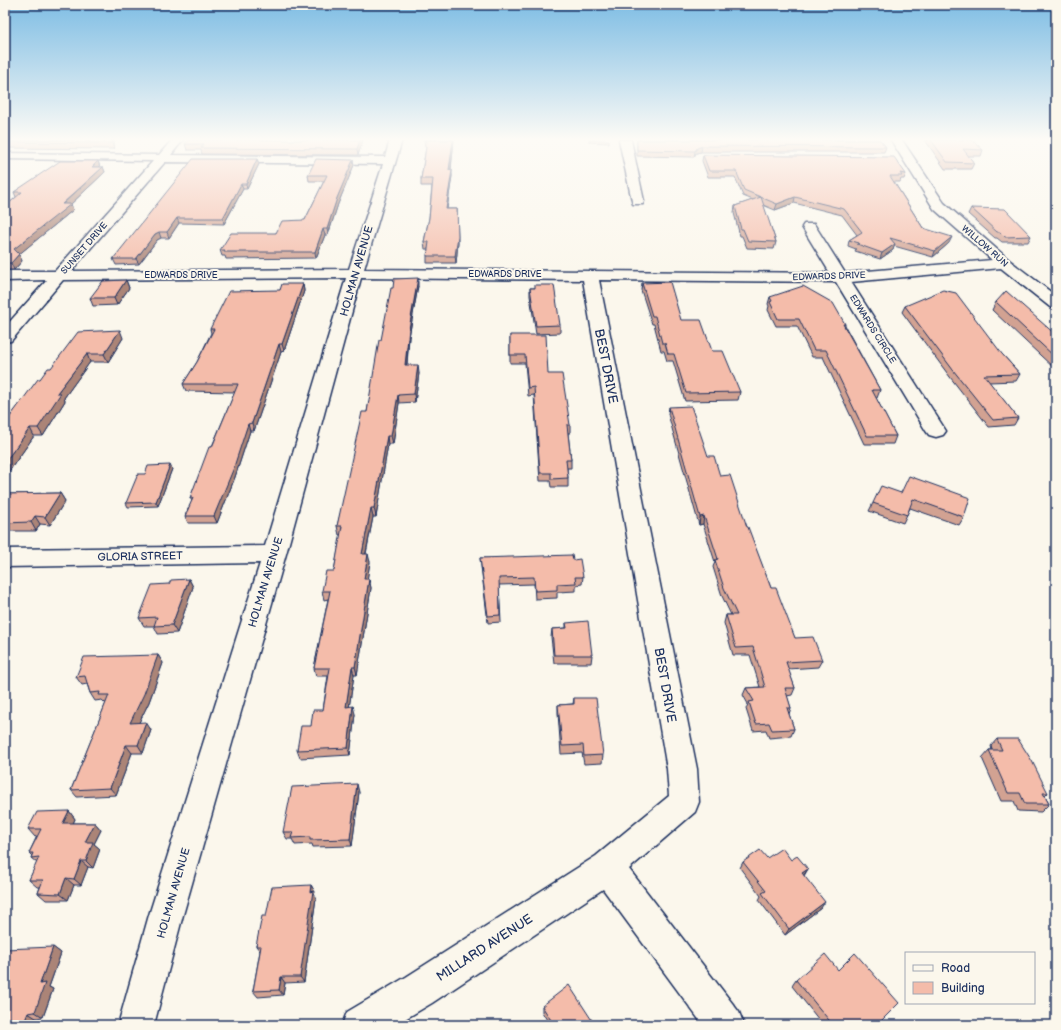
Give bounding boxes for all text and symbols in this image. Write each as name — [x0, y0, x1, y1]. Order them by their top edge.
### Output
street label: SUNSET DRIVE — [59, 220, 110, 277]
street label: WILLOW RUN — [959, 223, 1010, 270]
street label: HOLMAN AVENUE — [337, 224, 376, 318]
street label: EDWARDS DRIVE — [468, 269, 542, 280]
street label: EDWARDS DRIVE — [144, 270, 218, 281]
street label: EDWARDS DRIVE — [792, 270, 866, 283]
street label: EDWARDS CIRCLE — [847, 293, 898, 366]
street label: BEST DRIVE — [591, 327, 621, 405]
street label: HOLMAN AVENUE — [246, 535, 285, 629]
street label: GLORIA STREET — [97, 549, 183, 564]
street label: BEST DRIVE — [651, 646, 680, 724]
street label: HOLMAN AVENUE — [154, 846, 193, 940]
street label: MILLARD AVENUE — [433, 910, 536, 985]
legend — [905, 952, 1035, 1004]
text: Road — [941, 961, 970, 976]
text: Building — [941, 981, 985, 996]

